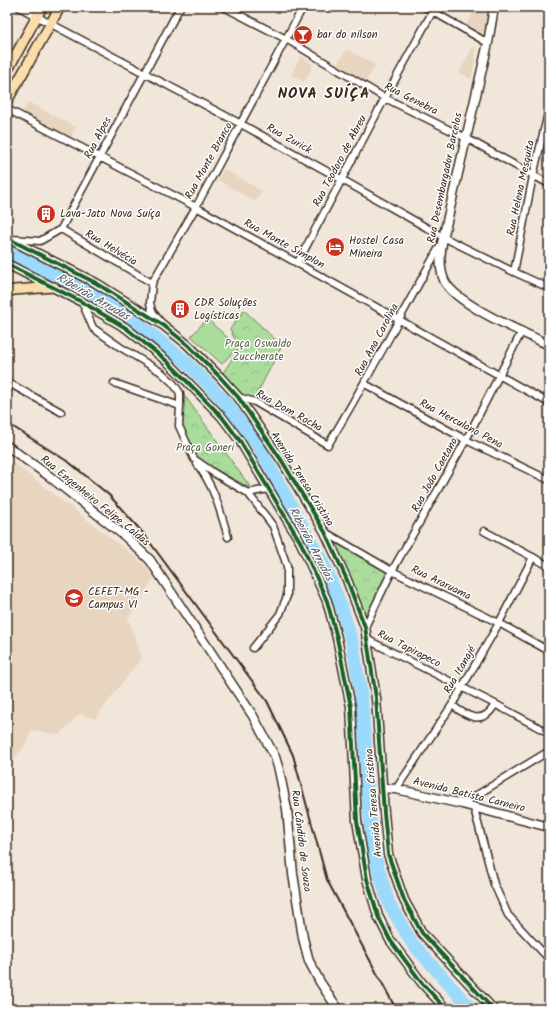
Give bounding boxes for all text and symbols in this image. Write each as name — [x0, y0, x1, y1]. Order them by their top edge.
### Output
bar icon: bar do nilson — [292, 24, 314, 46]
place label: bar do nilson — [317, 26, 378, 44]
street label: Rua Genebra — [381, 78, 441, 120]
district label: NOVA SUÍÇA — [278, 82, 370, 106]
street label: Rua Teodoro de Abreu — [308, 111, 372, 210]
street label: Rua Desembargador Barcelos — [422, 111, 468, 245]
street label: Rua Alpes — [79, 113, 117, 162]
street label: Rua Monte Branco — [180, 119, 238, 203]
street label: Rua Zurick — [263, 119, 316, 159]
street label: Rua Helena Mesquita — [502, 138, 540, 238]
building icon: Lava-Jato Nova Suíça — [35, 203, 57, 225]
place label: Lava-Jato Nova Suíça — [60, 205, 160, 223]
street label: Rua Monte Simplon — [240, 214, 328, 274]
street label: Rua Helvécia — [81, 225, 141, 271]
place label: Hostel Casa Mineira — [349, 232, 404, 263]
hotel icon: Hostel Casa Mineira — [324, 236, 346, 258]
water label: Ribeirão Arrudas — [53, 268, 135, 327]
place label: CDR Soluções Logísticas — [194, 294, 257, 325]
building icon: CDR Soluções Logísticas — [169, 298, 191, 320]
street label: Rua Ana Carolina — [350, 300, 404, 380]
park label: Praça Oswaldo Zuccherate — [225, 335, 291, 366]
street label: Rua Dom Rocha — [252, 385, 326, 437]
street label: Rua Herculano Pena — [416, 394, 506, 454]
street label: Avenida Teresa Cristina — [266, 428, 338, 530]
street label: Rua João Caetano — [407, 434, 463, 516]
park label: Praça Goneri — [176, 439, 234, 457]
street label: Rua Engenheiro Felipe Caldas — [36, 451, 154, 551]
water label: Ribeirão Arrudas — [283, 503, 340, 586]
street label: Rua Araruama — [408, 561, 474, 605]
place label: CEFET-MG - Campus VI — [88, 583, 149, 614]
school or university icon: CEFET-MG - Campus VI — [63, 587, 85, 609]
street label: Rua Tapirapeco — [374, 625, 444, 673]
street label: Rua Itanajé — [439, 642, 482, 697]
street label: Avenida Teresa Cristina — [360, 748, 388, 858]
street label: Avenida Batista Carneiro — [411, 772, 527, 818]
street label: Rua Cândido de Souza — [286, 789, 316, 893]

